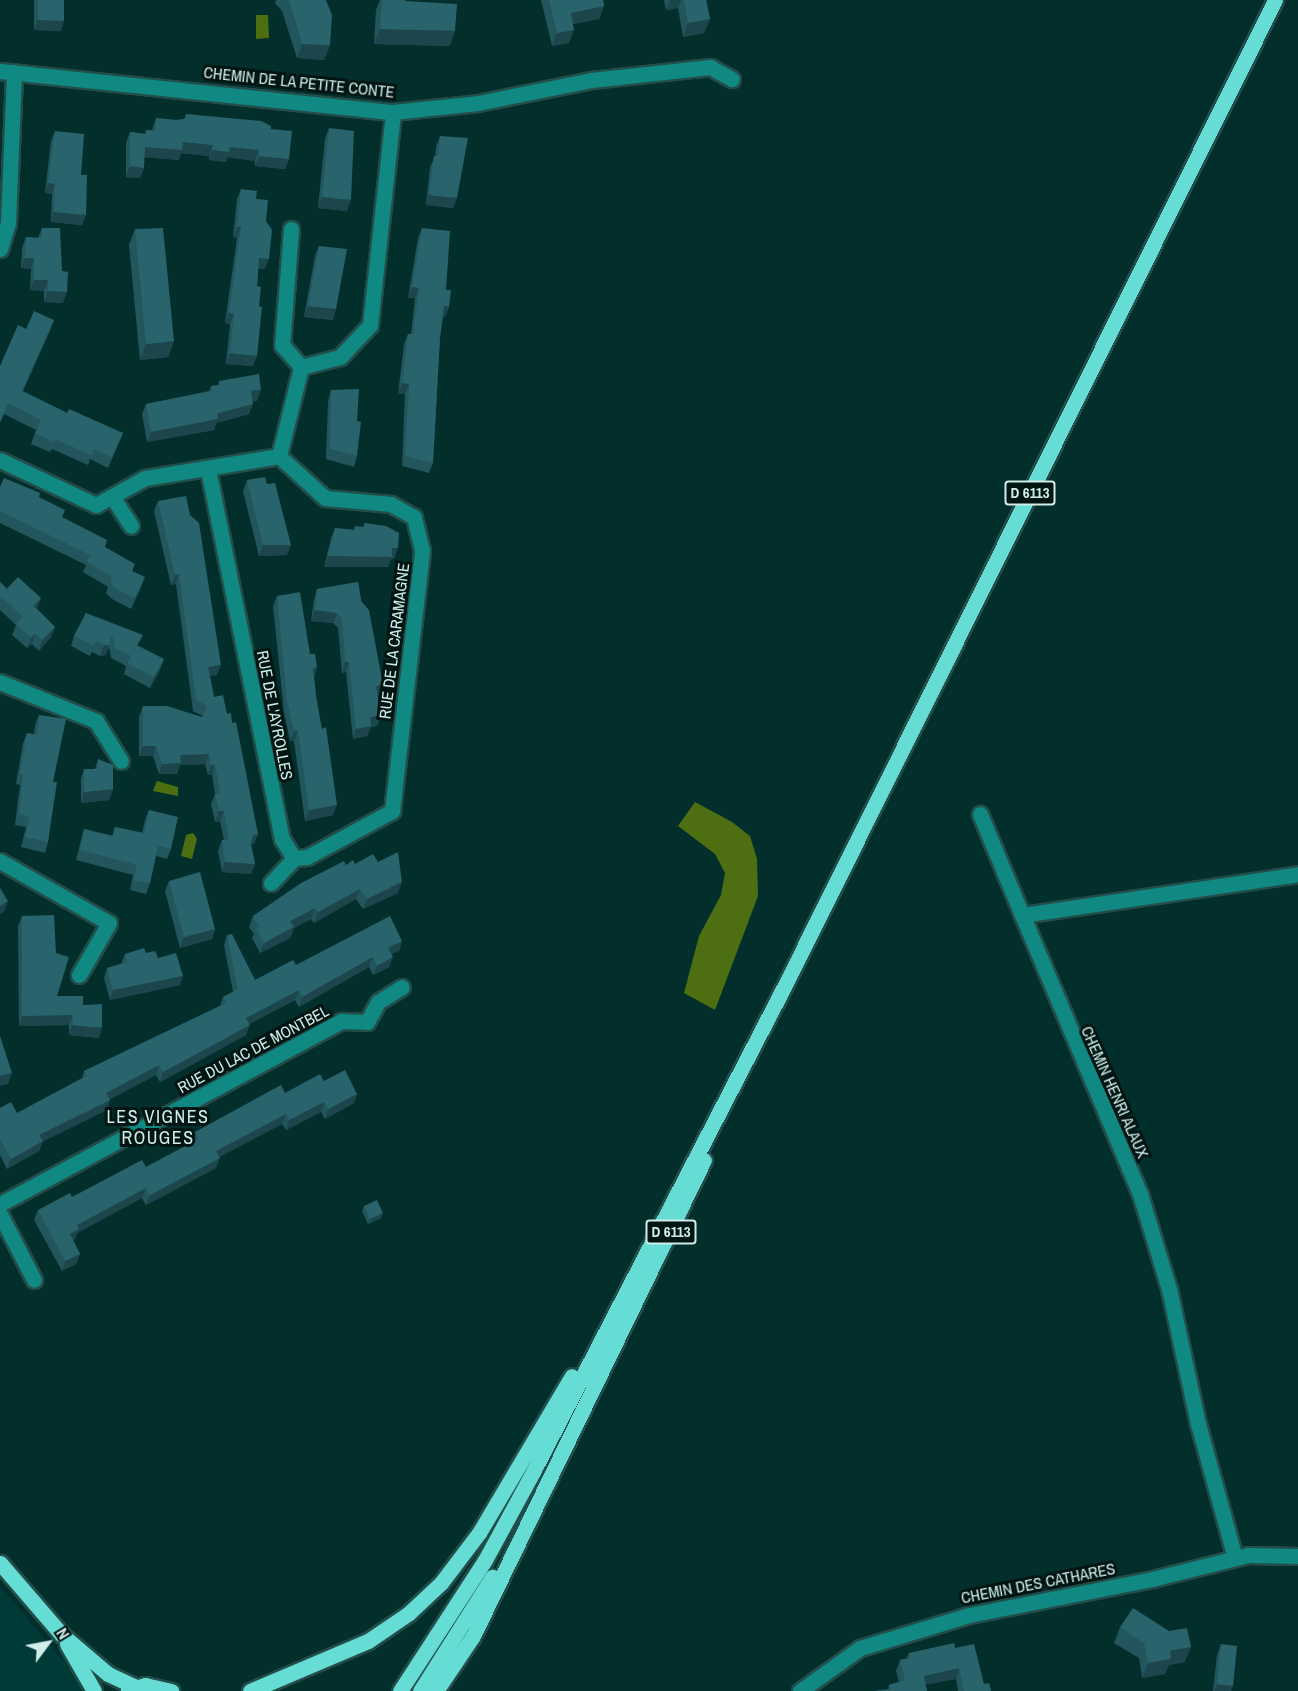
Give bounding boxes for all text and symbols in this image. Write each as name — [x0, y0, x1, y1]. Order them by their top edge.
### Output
street label: CHEMIN DE LA PETITE CONTE — [202, 62, 396, 102]
road number: D 6113 — [1004, 481, 1056, 505]
street label: RUE DE LA CARAMAGNE — [375, 562, 413, 720]
street label: RUE DE L'AYROLLES — [253, 649, 297, 781]
street label: RUE DU LAC DE MONTBEL — [174, 1001, 332, 1097]
street label: CHEMIN HENRI ALAUX — [1077, 1023, 1153, 1161]
district label: LES VIGNES ROUGES — [107, 1107, 209, 1150]
road number: D 6113 — [646, 1220, 696, 1244]
street label: CHEMIN DES CATHARES — [959, 1559, 1117, 1607]
north arrow — [18, 1613, 78, 1673]
text: N — [51, 1624, 75, 1643]

